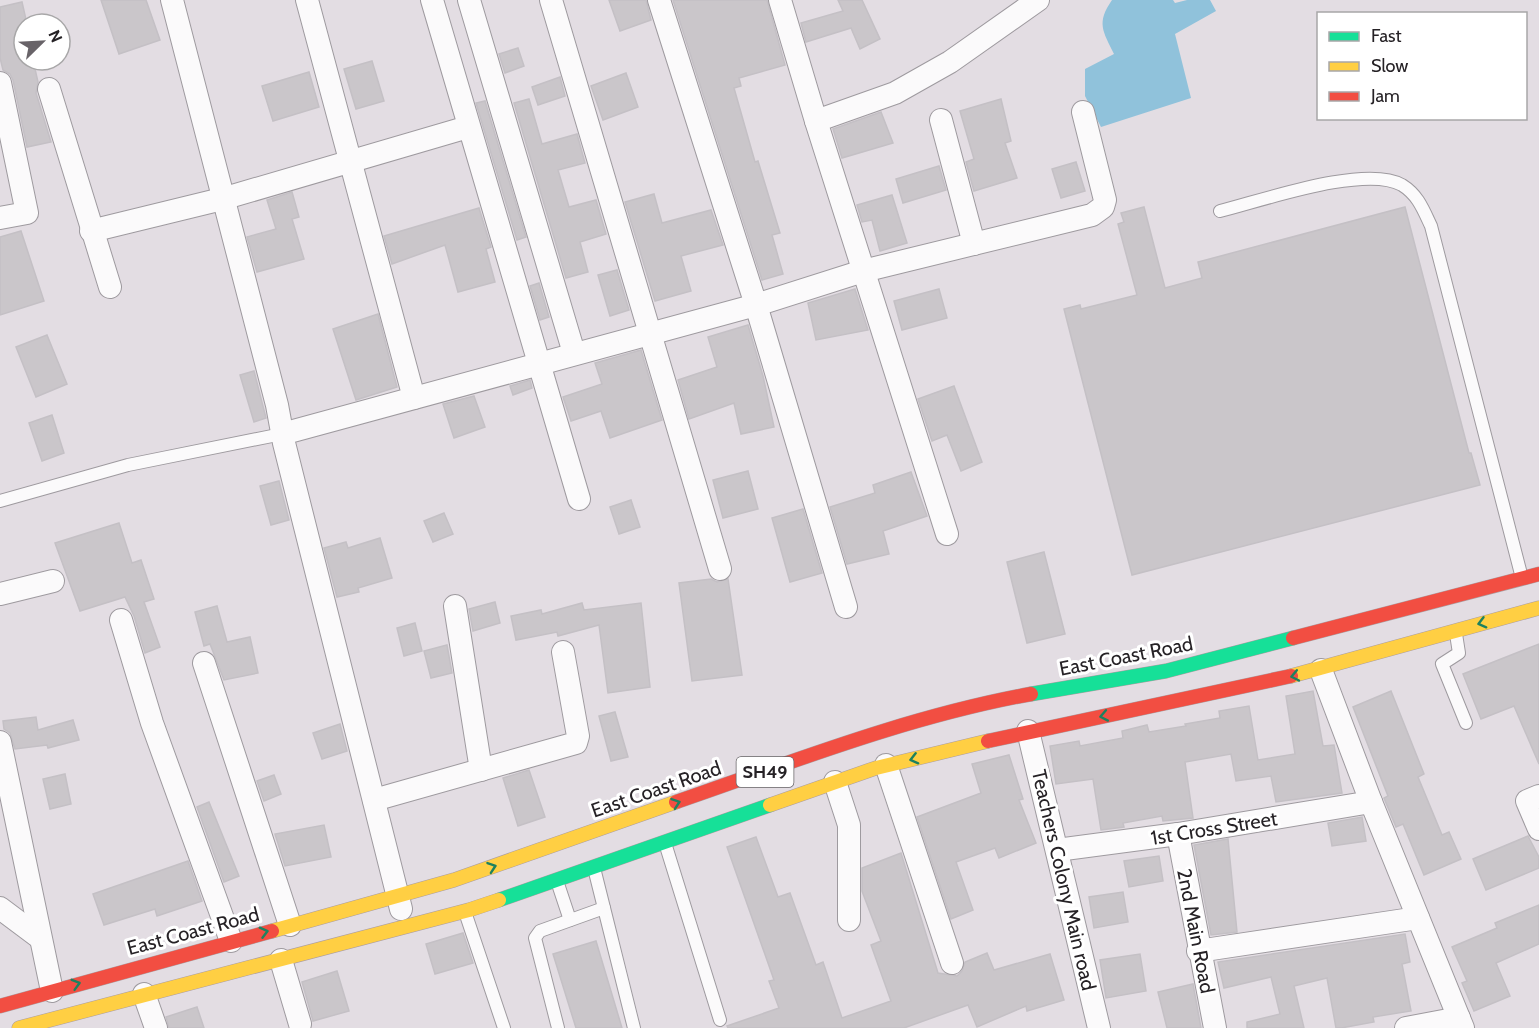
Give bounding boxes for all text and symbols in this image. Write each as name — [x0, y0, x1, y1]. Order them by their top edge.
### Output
north arrow — [12, 12, 72, 72]
legend — [1317, 12, 1527, 120]
text: Fast — [1371, 25, 1402, 47]
text: N — [44, 27, 66, 45]
text: Slow — [1371, 55, 1408, 77]
text: Jam — [1370, 85, 1400, 107]
one-way arrow — [1478, 615, 1488, 628]
street label: East Coast Road — [1057, 631, 1195, 681]
one-way arrow — [1290, 669, 1300, 682]
one-way arrow — [1099, 709, 1109, 722]
one-way arrow — [909, 751, 919, 764]
street label: East Coast Road — [588, 756, 724, 822]
road number: SH49 — [736, 757, 794, 787]
street label: Teachers Colony Main road — [1027, 767, 1101, 993]
one-way arrow — [670, 797, 681, 810]
street label: 1st Cross Street — [1149, 806, 1279, 850]
one-way arrow — [486, 861, 497, 874]
street label: 2nd Main Road — [1172, 867, 1220, 995]
street label: East Coast Road — [124, 902, 262, 960]
one-way arrow — [258, 927, 269, 939]
one-way arrow — [71, 979, 81, 991]

